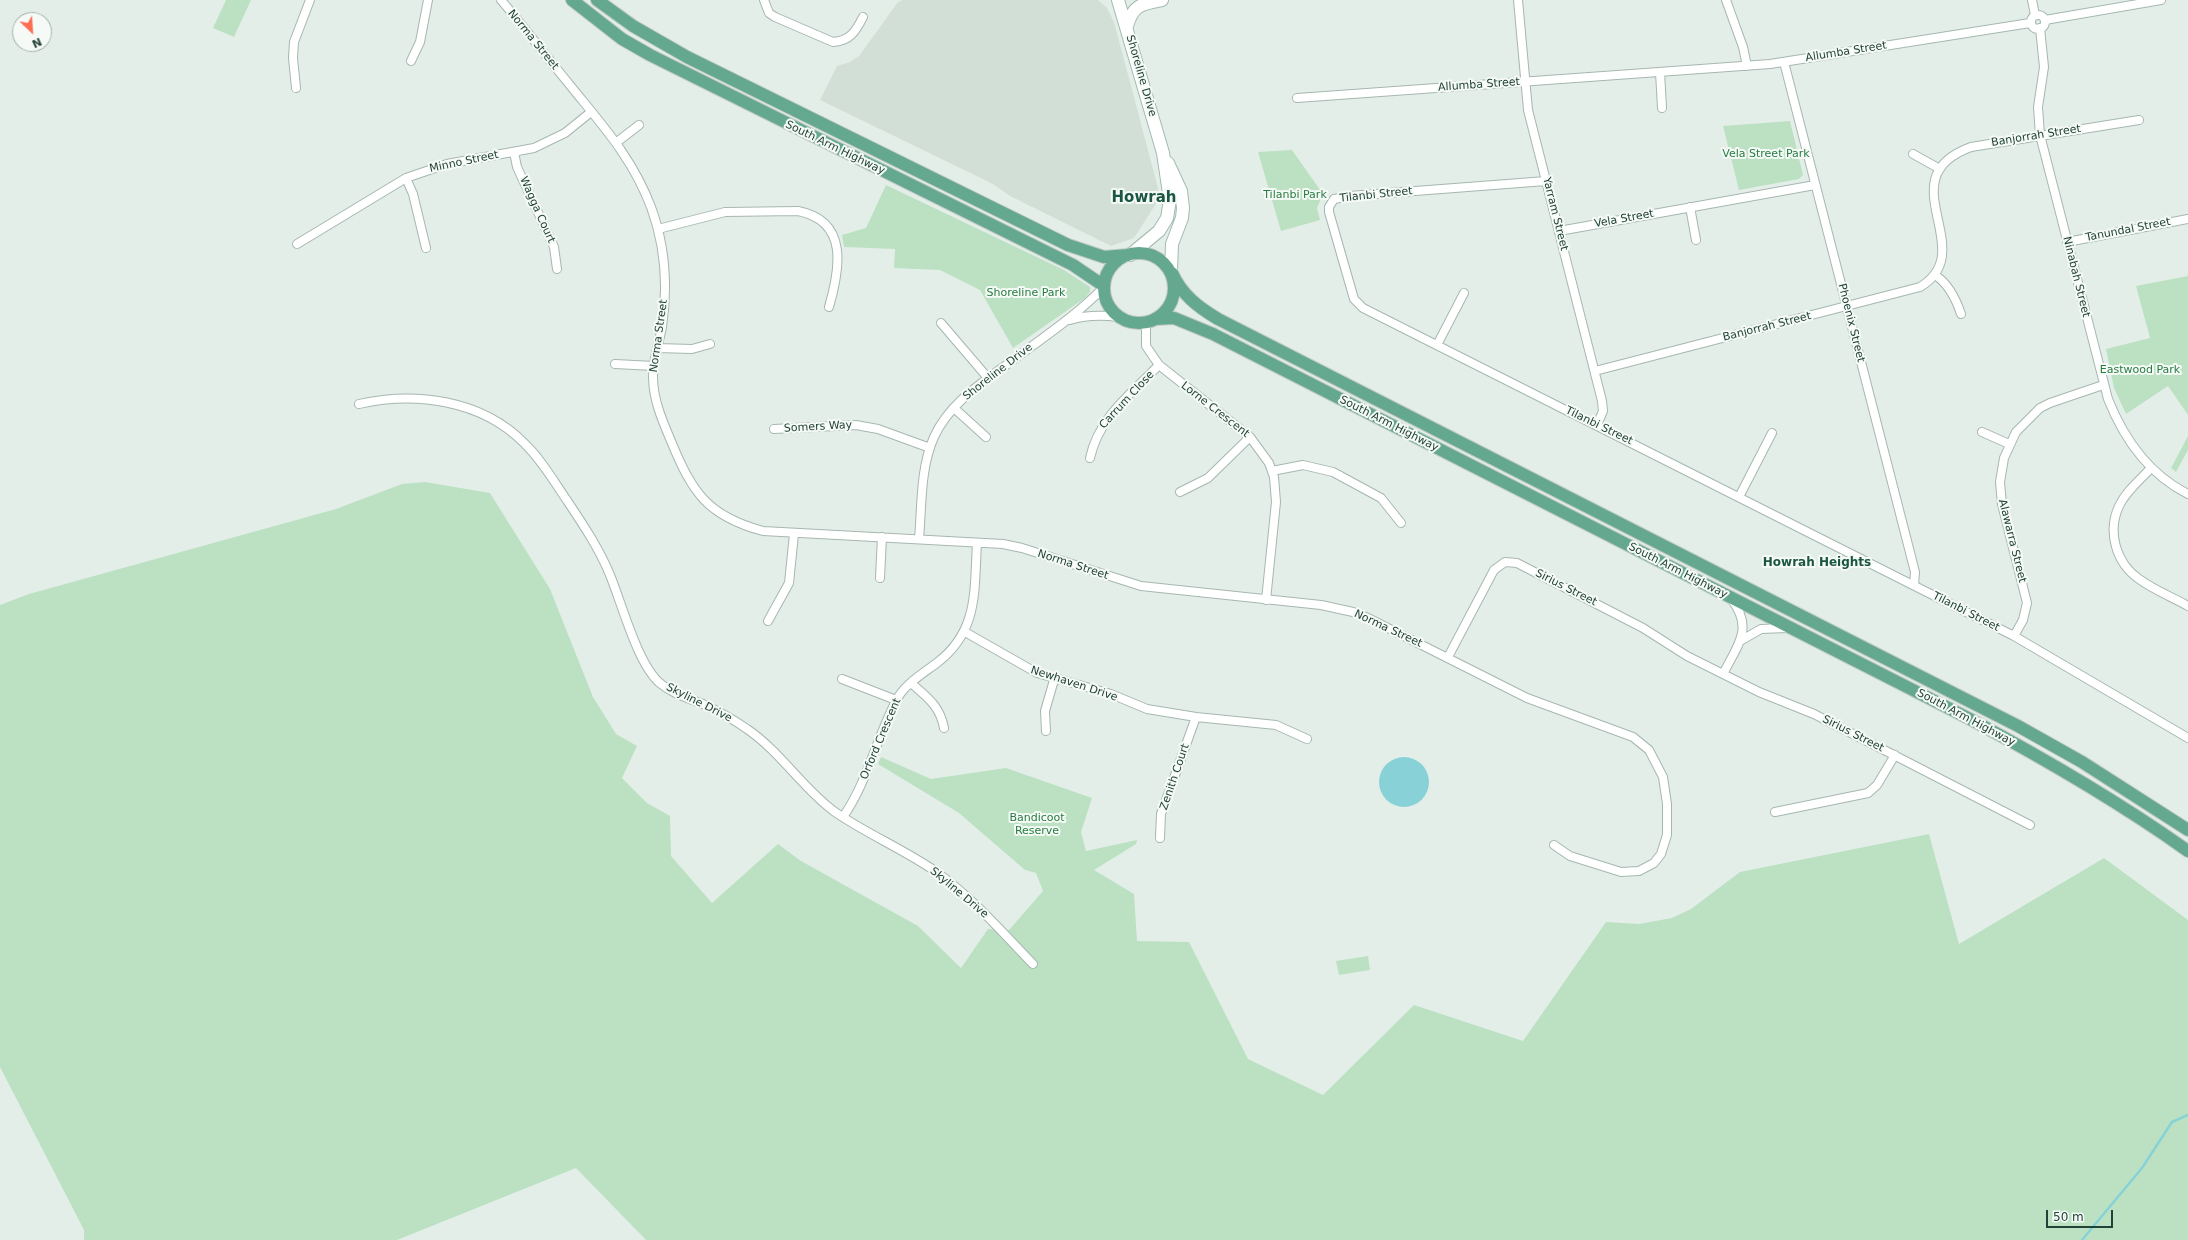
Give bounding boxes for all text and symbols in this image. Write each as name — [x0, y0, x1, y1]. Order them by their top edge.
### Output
street label: Norma Street — [505, 7, 561, 73]
north arrow — [12, 12, 52, 52]
street label: Shoreline Drive — [1123, 34, 1159, 118]
text: N — [30, 35, 44, 50]
street label: Allumba Street — [1804, 39, 1888, 65]
street label: Allumba Street — [1438, 76, 1520, 94]
street label: South Arm Highway — [783, 118, 887, 178]
street label: Banjorrah Street — [1990, 122, 2082, 150]
park label: Vela Street Park — [1722, 147, 1810, 161]
street label: Minno Street — [428, 148, 500, 176]
street label: Wagga Court — [516, 175, 558, 245]
street label: Yarram Street — [1540, 176, 1570, 252]
street label: Tilanbi Street — [1339, 185, 1413, 205]
park label: Tilanbi Park — [1263, 188, 1327, 202]
district label: Howrah — [1112, 189, 1176, 207]
street label: Vela Street — [1593, 207, 1655, 231]
street label: Tanundal Street — [2084, 215, 2172, 245]
street label: Ninabah Street — [2060, 235, 2092, 319]
street label: Phoenix Street — [1835, 282, 1867, 364]
park label: Shoreline Park — [987, 286, 1065, 300]
street label: Norma Street — [647, 299, 671, 373]
street label: Banjorrah Street — [1721, 310, 1813, 344]
street label: Shoreline Drive — [961, 341, 1035, 403]
park label: Eastwood Park — [2100, 363, 2180, 377]
street label: Carrum Close — [1097, 368, 1157, 432]
street label: Lorne Crescent — [1178, 379, 1252, 441]
street label: South Arm Highway — [1337, 393, 1441, 455]
street label: Tilanbi Street — [1563, 404, 1635, 448]
street label: Somers Way — [784, 419, 852, 435]
street label: Alawarra Street — [1995, 498, 2029, 584]
street label: South Arm Highway — [1626, 540, 1730, 602]
street label: Norma Street — [1036, 547, 1110, 583]
district label: Howrah Heights — [1763, 556, 1871, 570]
street label: Sirius Street — [1533, 567, 1599, 609]
street label: Tilanbi Street — [1930, 590, 2002, 634]
street label: Norma Street — [1352, 607, 1424, 651]
street label: Newhaven Drive — [1029, 664, 1119, 704]
street label: Skyline Drive — [664, 681, 734, 725]
street label: South Arm Highway — [1915, 687, 2017, 749]
street label: Orford Crescent — [858, 696, 904, 782]
street label: Sirius Street — [1820, 713, 1886, 755]
street label: Zenith Court — [1157, 742, 1193, 812]
park label: Bandicoot Reserve — [1009, 811, 1065, 837]
street label: Skyline Drive — [927, 865, 991, 921]
scale bar — [2048, 1202, 2115, 1228]
text: 50 m — [2053, 1210, 2084, 1224]

